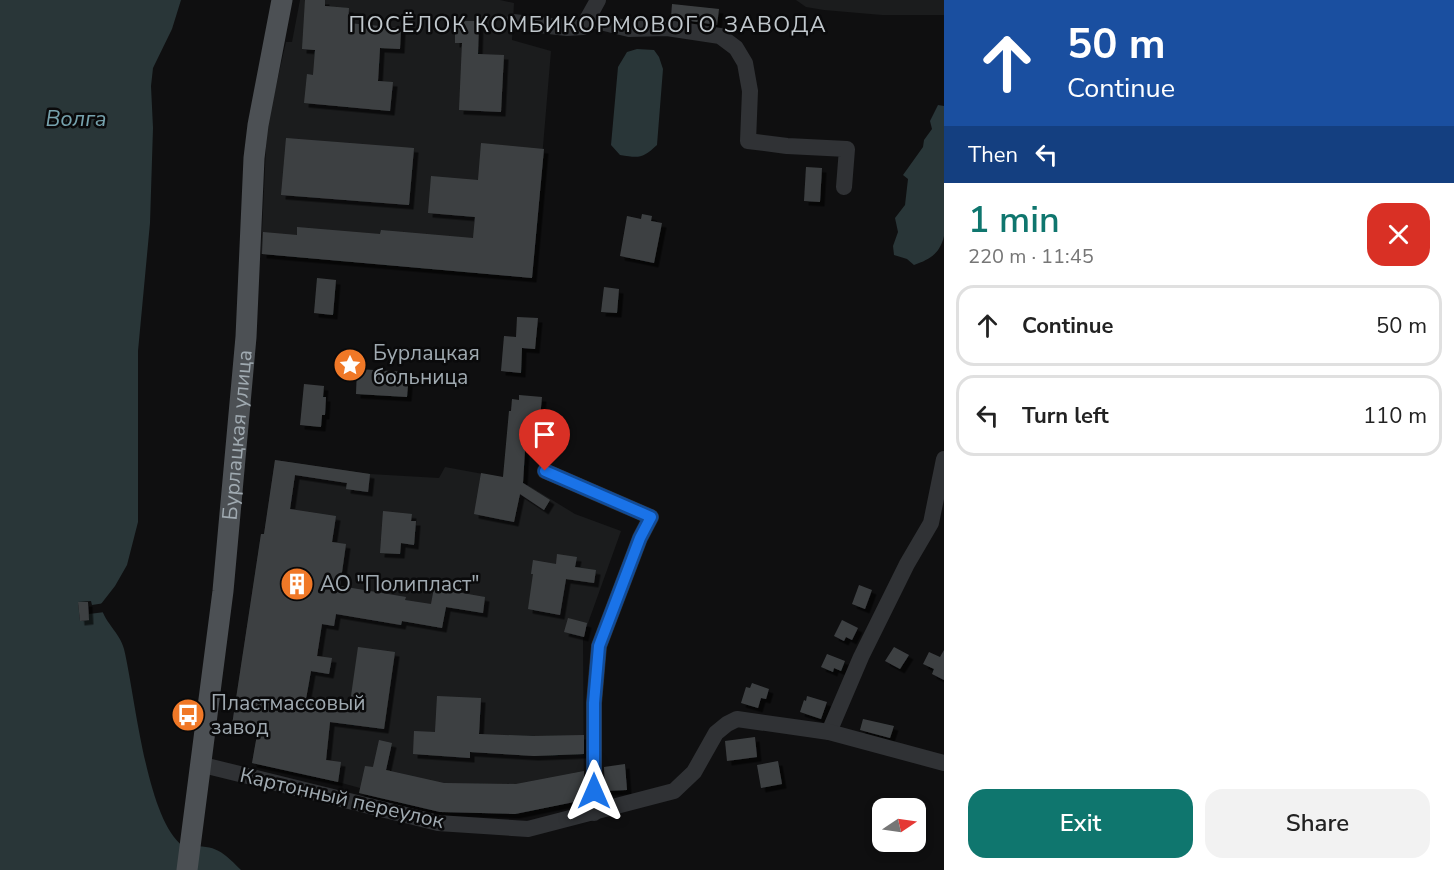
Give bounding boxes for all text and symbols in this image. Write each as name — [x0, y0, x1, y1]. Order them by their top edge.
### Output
district label: ПОСЁЛОК КОМБИКОРМОВОГО ЗАВОДА — [349, 10, 827, 40]
text: 50 m — [1067, 16, 1166, 73]
icon: ahead — [968, 24, 1046, 102]
text: Continue — [1067, 70, 1175, 107]
water label: Волга — [45, 104, 107, 134]
icon: left — [1030, 138, 1063, 171]
text: Then — [968, 140, 1018, 170]
text: 1 min — [968, 196, 1060, 245]
button: close — [1367, 203, 1430, 266]
text: 220 m · 11:45 — [968, 243, 1094, 270]
icon: ahead — [971, 309, 1004, 342]
text: Continue — [1022, 311, 1113, 341]
text: 50 m — [1376, 311, 1427, 341]
place label: Бурлацкая больница — [373, 339, 480, 391]
place icon: Бурлацкая больница — [332, 347, 368, 383]
street label: Бурлацкая улица — [215, 349, 259, 521]
icon: left — [971, 399, 1004, 432]
text: Turn left — [1022, 401, 1109, 431]
text: 110 m — [1363, 401, 1427, 431]
pin — [519, 409, 570, 471]
icon: arrive — [528, 418, 561, 451]
building icon: АО "Полипласт" — [279, 566, 315, 602]
place label: АО "Полипласт" — [320, 570, 480, 598]
place label: Пластмассовый завод — [211, 689, 366, 741]
bus stop icon: Пластмассовый завод — [170, 697, 206, 733]
position arrow — [562, 759, 626, 823]
street label: Картонный переулок — [237, 761, 448, 835]
button: Exit — [968, 789, 1193, 858]
button: Share — [1205, 789, 1430, 858]
north arrow — [872, 798, 926, 852]
map controls — [872, 798, 926, 852]

